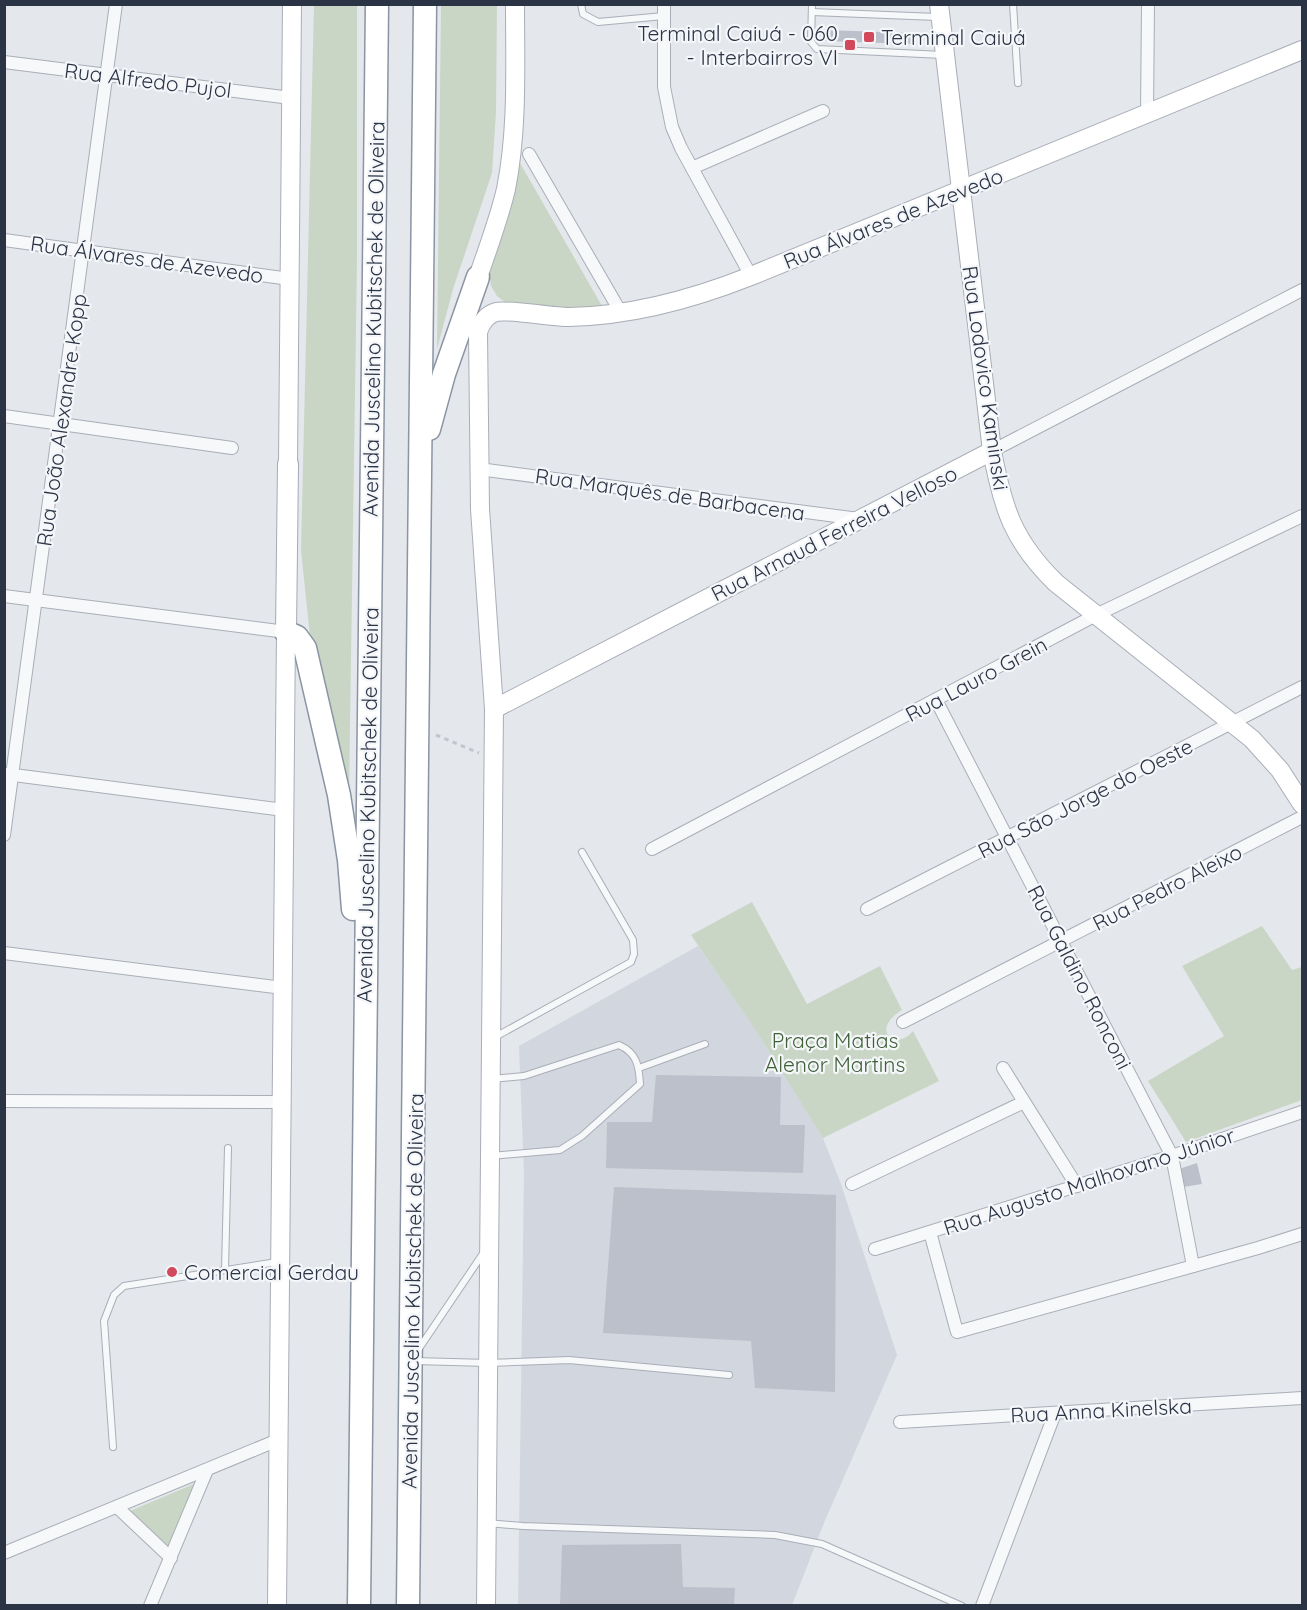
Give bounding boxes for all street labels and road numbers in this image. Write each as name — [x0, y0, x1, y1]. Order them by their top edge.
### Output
street label: Rua Alfredo Pujol — [63, 57, 233, 103]
street label: Avenida Juscelino Kubitschek de Oliveira — [357, 121, 389, 517]
street label: Rua Álvares de Azevedo — [779, 162, 1007, 274]
street label: Rua Álvares de Azevedo — [29, 230, 265, 288]
street label: Rua Lodovico Kaminski — [957, 264, 1015, 492]
street label: Rua João Alexandre Kopp — [30, 292, 92, 548]
street label: Rua Arnaud Ferreira Velloso — [707, 459, 961, 607]
street label: Rua Marquês de Barbacena — [534, 462, 806, 526]
street label: Avenida Juscelino Kubitschek de Oliveira — [351, 607, 383, 1003]
street label: Rua Lauro Grein — [901, 631, 1051, 727]
street label: Rua São Jorge do Oeste — [973, 732, 1197, 864]
street label: Rua Pedro Aleixo — [1088, 838, 1246, 936]
street label: Rua Galdino Ronconi — [1022, 881, 1138, 1073]
street label: Avenida Juscelino Kubitschek de Oliveira — [396, 1093, 428, 1489]
street label: Rua Augusto Malhovano Júnior — [940, 1122, 1238, 1240]
street label: Rua Anna Kinelska — [1010, 1392, 1192, 1428]

